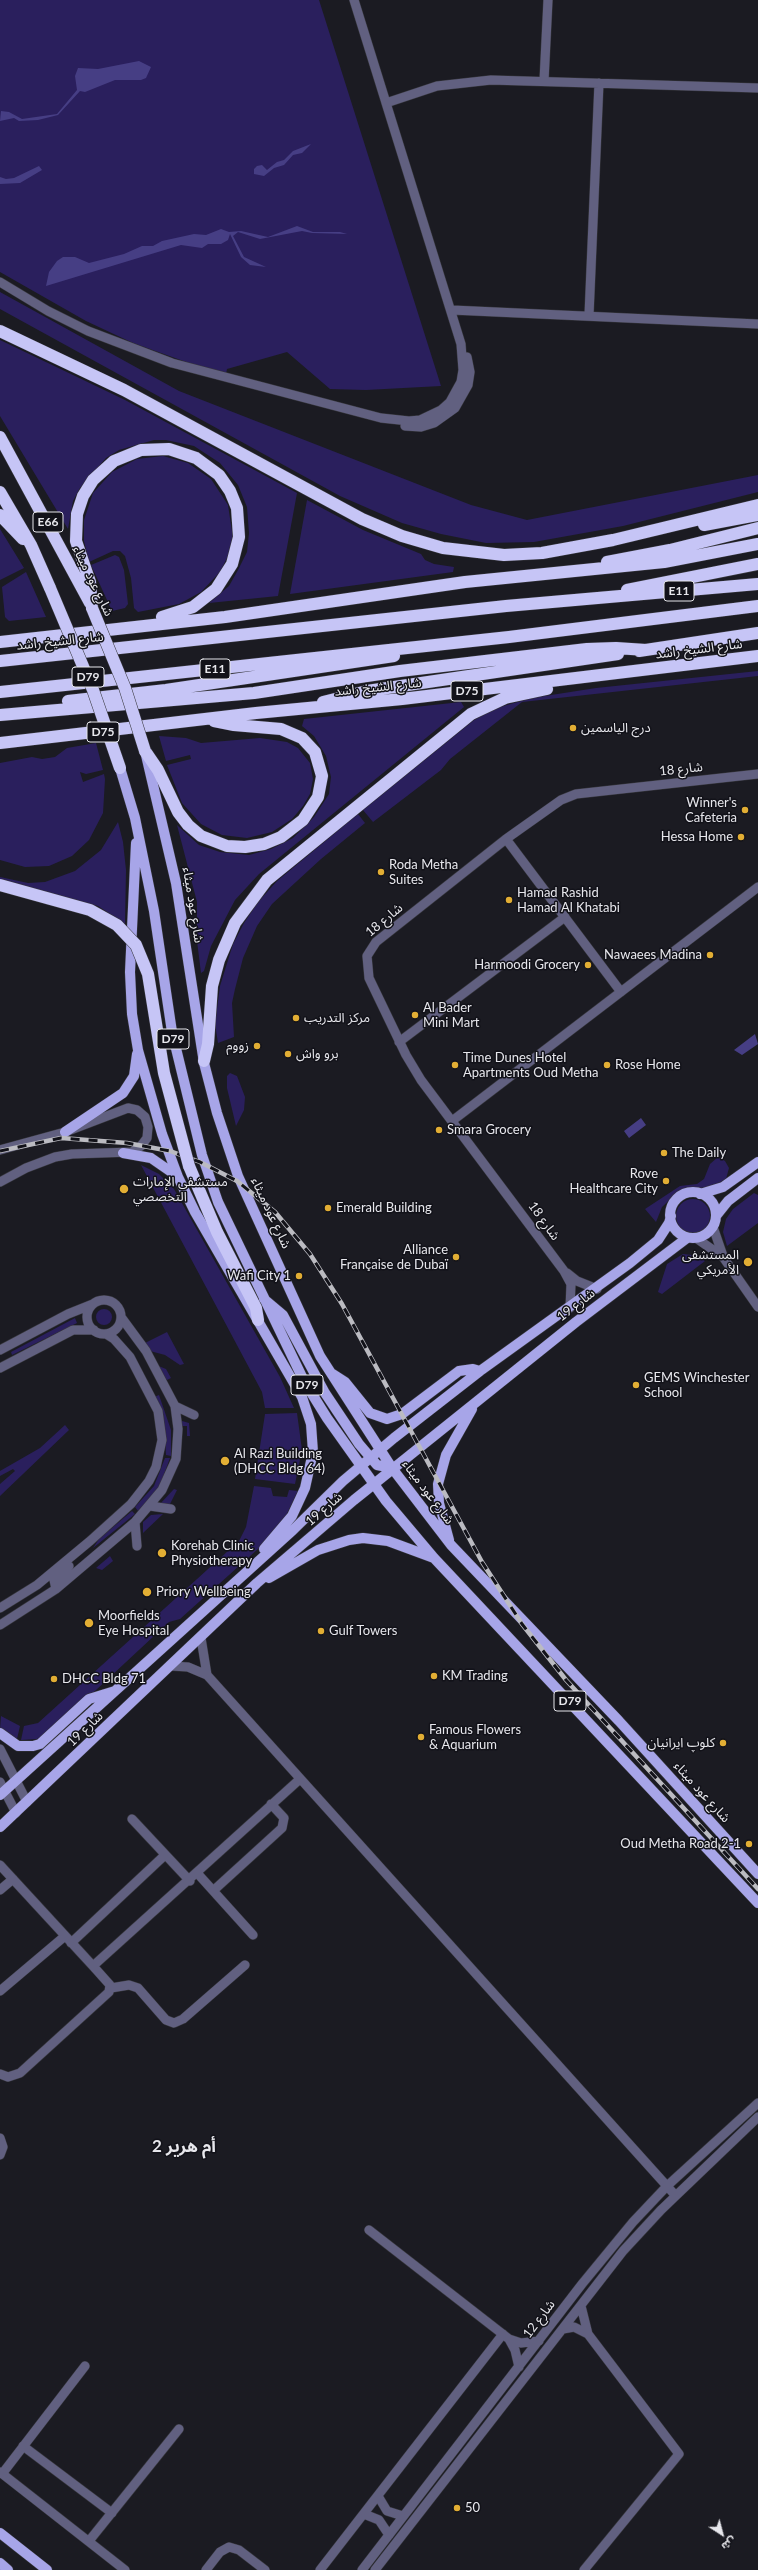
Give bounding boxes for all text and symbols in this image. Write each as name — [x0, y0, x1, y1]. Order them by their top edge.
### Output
road number: E66 — [33, 512, 63, 532]
street label: شارع عود ميثاء — [69, 543, 117, 619]
road number: E11 — [664, 581, 694, 601]
street label: شارع الشيخ راشد — [16, 629, 104, 653]
street label: شارع الشيخ راشد — [655, 636, 743, 662]
road number: E11 — [200, 659, 230, 679]
road number: D79 — [72, 667, 104, 687]
street label: شارع الشيخ راشد — [334, 675, 422, 699]
road number: D75 — [451, 681, 483, 701]
place label: درج الياسمين — [581, 720, 651, 736]
road number: D75 — [87, 722, 119, 742]
marker: درج الياسمين — [568, 723, 578, 733]
street label: شارع 18 — [658, 759, 704, 779]
place label: Winner's Cafeteria — [685, 795, 737, 826]
marker: Winner's Cafeteria — [740, 805, 750, 815]
place label: Hessa Home — [661, 829, 733, 845]
marker: Hessa Home — [736, 832, 746, 842]
place label: Roda Metha Suites — [389, 857, 458, 888]
street label: شارع عود ميثاء — [179, 866, 207, 944]
marker: Roda Metha Suites — [376, 867, 386, 877]
place label: Hamad Rashid Hamad Al Khatabi — [517, 885, 620, 916]
marker: Hamad Rashid Hamad Al Khatabi — [504, 895, 514, 905]
street label: شارع 18 — [362, 900, 406, 940]
place label: Nawaees Madina — [604, 947, 702, 963]
marker: Nawaees Madina — [705, 950, 715, 960]
place label: Harmoodi Grocery — [474, 957, 580, 973]
marker: Harmoodi Grocery — [583, 960, 593, 970]
place label: Al Bader Mini Mart — [423, 1000, 480, 1031]
place label: مركز التدريب — [304, 1010, 370, 1026]
marker: Al Bader Mini Mart — [410, 1010, 420, 1020]
marker: مركز التدريب — [291, 1013, 301, 1023]
road number: D79 — [157, 1029, 189, 1049]
place label: زووم — [226, 1038, 249, 1054]
marker: زووم — [252, 1041, 262, 1051]
place label: برو واش — [296, 1046, 338, 1062]
marker: برو واش — [283, 1049, 293, 1059]
place label: Time Dunes Hotel Apartments Oud Metha — [463, 1050, 598, 1081]
place label: Rose Home — [615, 1057, 681, 1073]
marker: Time Dunes Hotel Apartments Oud Metha — [450, 1060, 460, 1070]
marker: Rose Home — [602, 1060, 612, 1070]
place label: Smara Grocery — [447, 1122, 531, 1138]
marker: Smara Grocery — [434, 1125, 444, 1135]
place label: The Daily — [672, 1145, 726, 1161]
marker: The Daily — [659, 1148, 669, 1158]
place label: Rove Healthcare City — [569, 1166, 658, 1197]
place label: مستشفى الإمارات التخصصي — [133, 1174, 228, 1205]
street label: شارع عود ميثاء — [248, 1175, 294, 1251]
marker: Rove Healthcare City — [661, 1176, 671, 1186]
marker: مستشفى الإمارات التخصصي — [118, 1183, 130, 1195]
street label: شارع 18 — [525, 1199, 563, 1243]
place label: Emerald Building — [336, 1200, 432, 1216]
marker: Emerald Building — [323, 1203, 333, 1213]
place label: Alliance Française de Dubaï — [340, 1242, 448, 1273]
place label: المستشفى الأمريكي — [682, 1247, 739, 1278]
marker: Alliance Française de Dubaï — [451, 1252, 461, 1262]
marker: المستشفى الأمريكي — [742, 1256, 754, 1268]
place label: Wafi City 1 — [227, 1268, 291, 1284]
marker: Wafi City 1 — [294, 1271, 304, 1281]
street label: شارع 19 — [554, 1285, 598, 1325]
place label: GEMS Winchester School — [644, 1370, 749, 1401]
road number: D79 — [291, 1375, 323, 1395]
marker: GEMS Winchester School — [631, 1380, 641, 1390]
place label: Al Razi Building (DHCC Bldg 64) — [234, 1446, 325, 1477]
marker: Al Razi Building (DHCC Bldg 64) — [219, 1455, 231, 1467]
street label: شارع عود ميثاء — [399, 1457, 457, 1527]
street label: شارع 19 — [302, 1489, 346, 1529]
place label: Korehab Clinic Physiotherapy — [171, 1538, 254, 1569]
marker: Korehab Clinic Physiotherapy — [156, 1547, 168, 1559]
place label: Priory Wellbeing — [156, 1584, 251, 1600]
marker: Priory Wellbeing — [141, 1586, 153, 1598]
place label: Moorfields Eye Hospital — [98, 1608, 169, 1639]
marker: Moorfields Eye Hospital — [83, 1617, 95, 1629]
place label: Gulf Towers — [329, 1623, 397, 1639]
marker: Gulf Towers — [316, 1626, 326, 1636]
place label: KM Trading — [442, 1668, 508, 1684]
place label: DHCC Bldg 71 — [62, 1671, 146, 1687]
marker: KM Trading — [429, 1671, 439, 1681]
marker: DHCC Bldg 71 — [49, 1674, 59, 1684]
road number: D79 — [554, 1691, 586, 1711]
street label: شارع 19 — [64, 1708, 106, 1750]
place label: Famous Flowers & Aquarium — [429, 1722, 521, 1753]
marker: Famous Flowers & Aquarium — [416, 1732, 426, 1742]
place label: كلوپ ايرانيان — [647, 1735, 715, 1751]
marker: كلوپ ايرانيان — [718, 1738, 728, 1748]
street label: شارع عود ميثاء — [671, 1758, 733, 1826]
place label: Oud Metha Road 2-1 — [620, 1836, 741, 1852]
marker: Oud Metha Road 2-1 — [744, 1839, 754, 1849]
district label: أم هرير 2 — [152, 2137, 216, 2157]
street label: شارع 12 — [520, 2297, 558, 2341]
place label: 50 — [465, 2500, 480, 2516]
marker: 50 — [452, 2503, 462, 2513]
north arrow — [702, 2514, 742, 2554]
text: ش — [719, 2534, 739, 2554]

